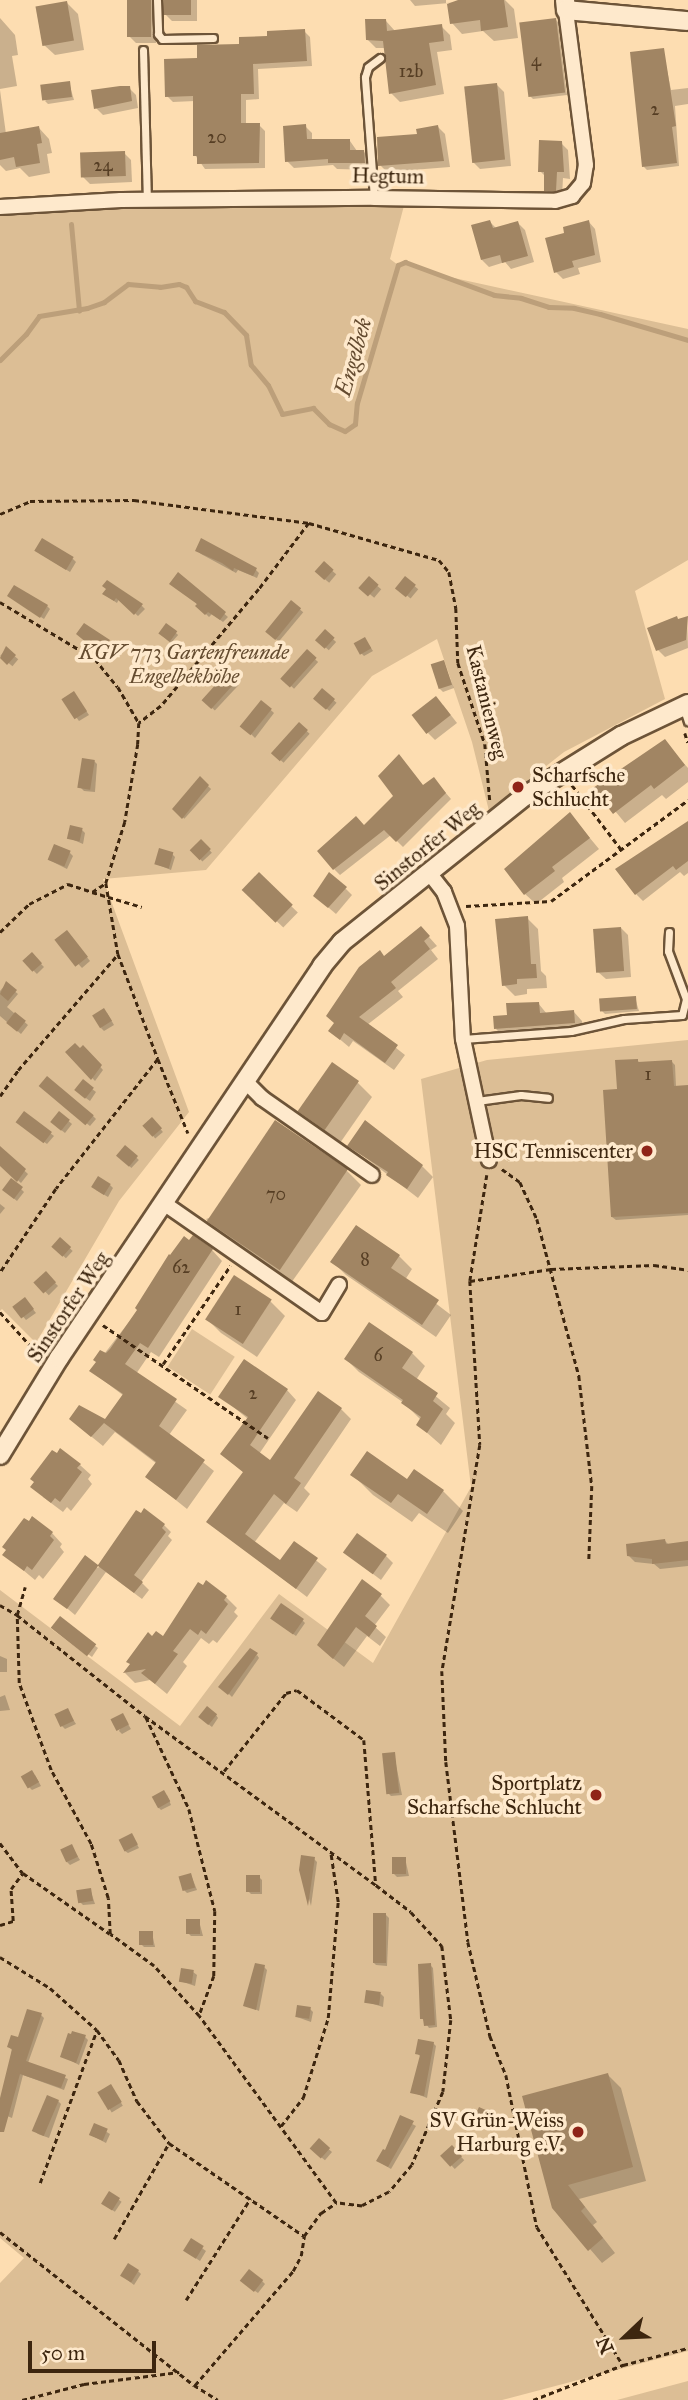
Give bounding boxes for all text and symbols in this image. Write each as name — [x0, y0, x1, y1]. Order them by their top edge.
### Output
house number: 4 — [531, 49, 541, 71]
house number: 12b — [399, 60, 423, 82]
house number: 2 — [651, 98, 659, 120]
house number: 20 — [207, 126, 227, 148]
house number: 24 — [94, 154, 112, 176]
street label: Hegtum — [351, 163, 425, 189]
water label: Engelbek — [329, 314, 377, 400]
park label: KGV 773 Gartenfreunde Engelbekhöhe — [79, 639, 289, 689]
street label: Kastanienweg — [461, 642, 513, 762]
place label: Scharfsche Schlucht — [532, 762, 625, 812]
marker: Scharfsche Schlucht — [510, 779, 526, 795]
street label: Sinstorfer Weg — [369, 796, 485, 896]
house number: 1 — [644, 1063, 652, 1085]
place label: HSC Tenniscenter — [473, 1138, 633, 1164]
marker: HSC Tenniscenter — [639, 1143, 655, 1159]
house number: 70 — [266, 1183, 286, 1205]
street label: Sinstorfer Weg — [22, 1247, 114, 1367]
house number: 8 — [360, 1248, 370, 1270]
house number: 62 — [172, 1256, 190, 1278]
house number: 1 — [234, 1298, 242, 1320]
house number: 6 — [373, 1344, 383, 1366]
house number: 2 — [249, 1382, 257, 1404]
place label: Sportplatz Scharfsche Schlucht — [407, 1770, 582, 1820]
marker: Sportplatz Scharfsche Schlucht — [588, 1787, 604, 1803]
place label: SV Grün-Weiss Harburg e.V. — [429, 2107, 564, 2157]
marker: SV Grün-Weiss Harburg e.V. — [570, 2124, 586, 2140]
north arrow — [590, 2302, 660, 2372]
scale bar — [32, 2326, 159, 2370]
text: N — [591, 2333, 619, 2357]
text: 50 m — [41, 2340, 85, 2366]

